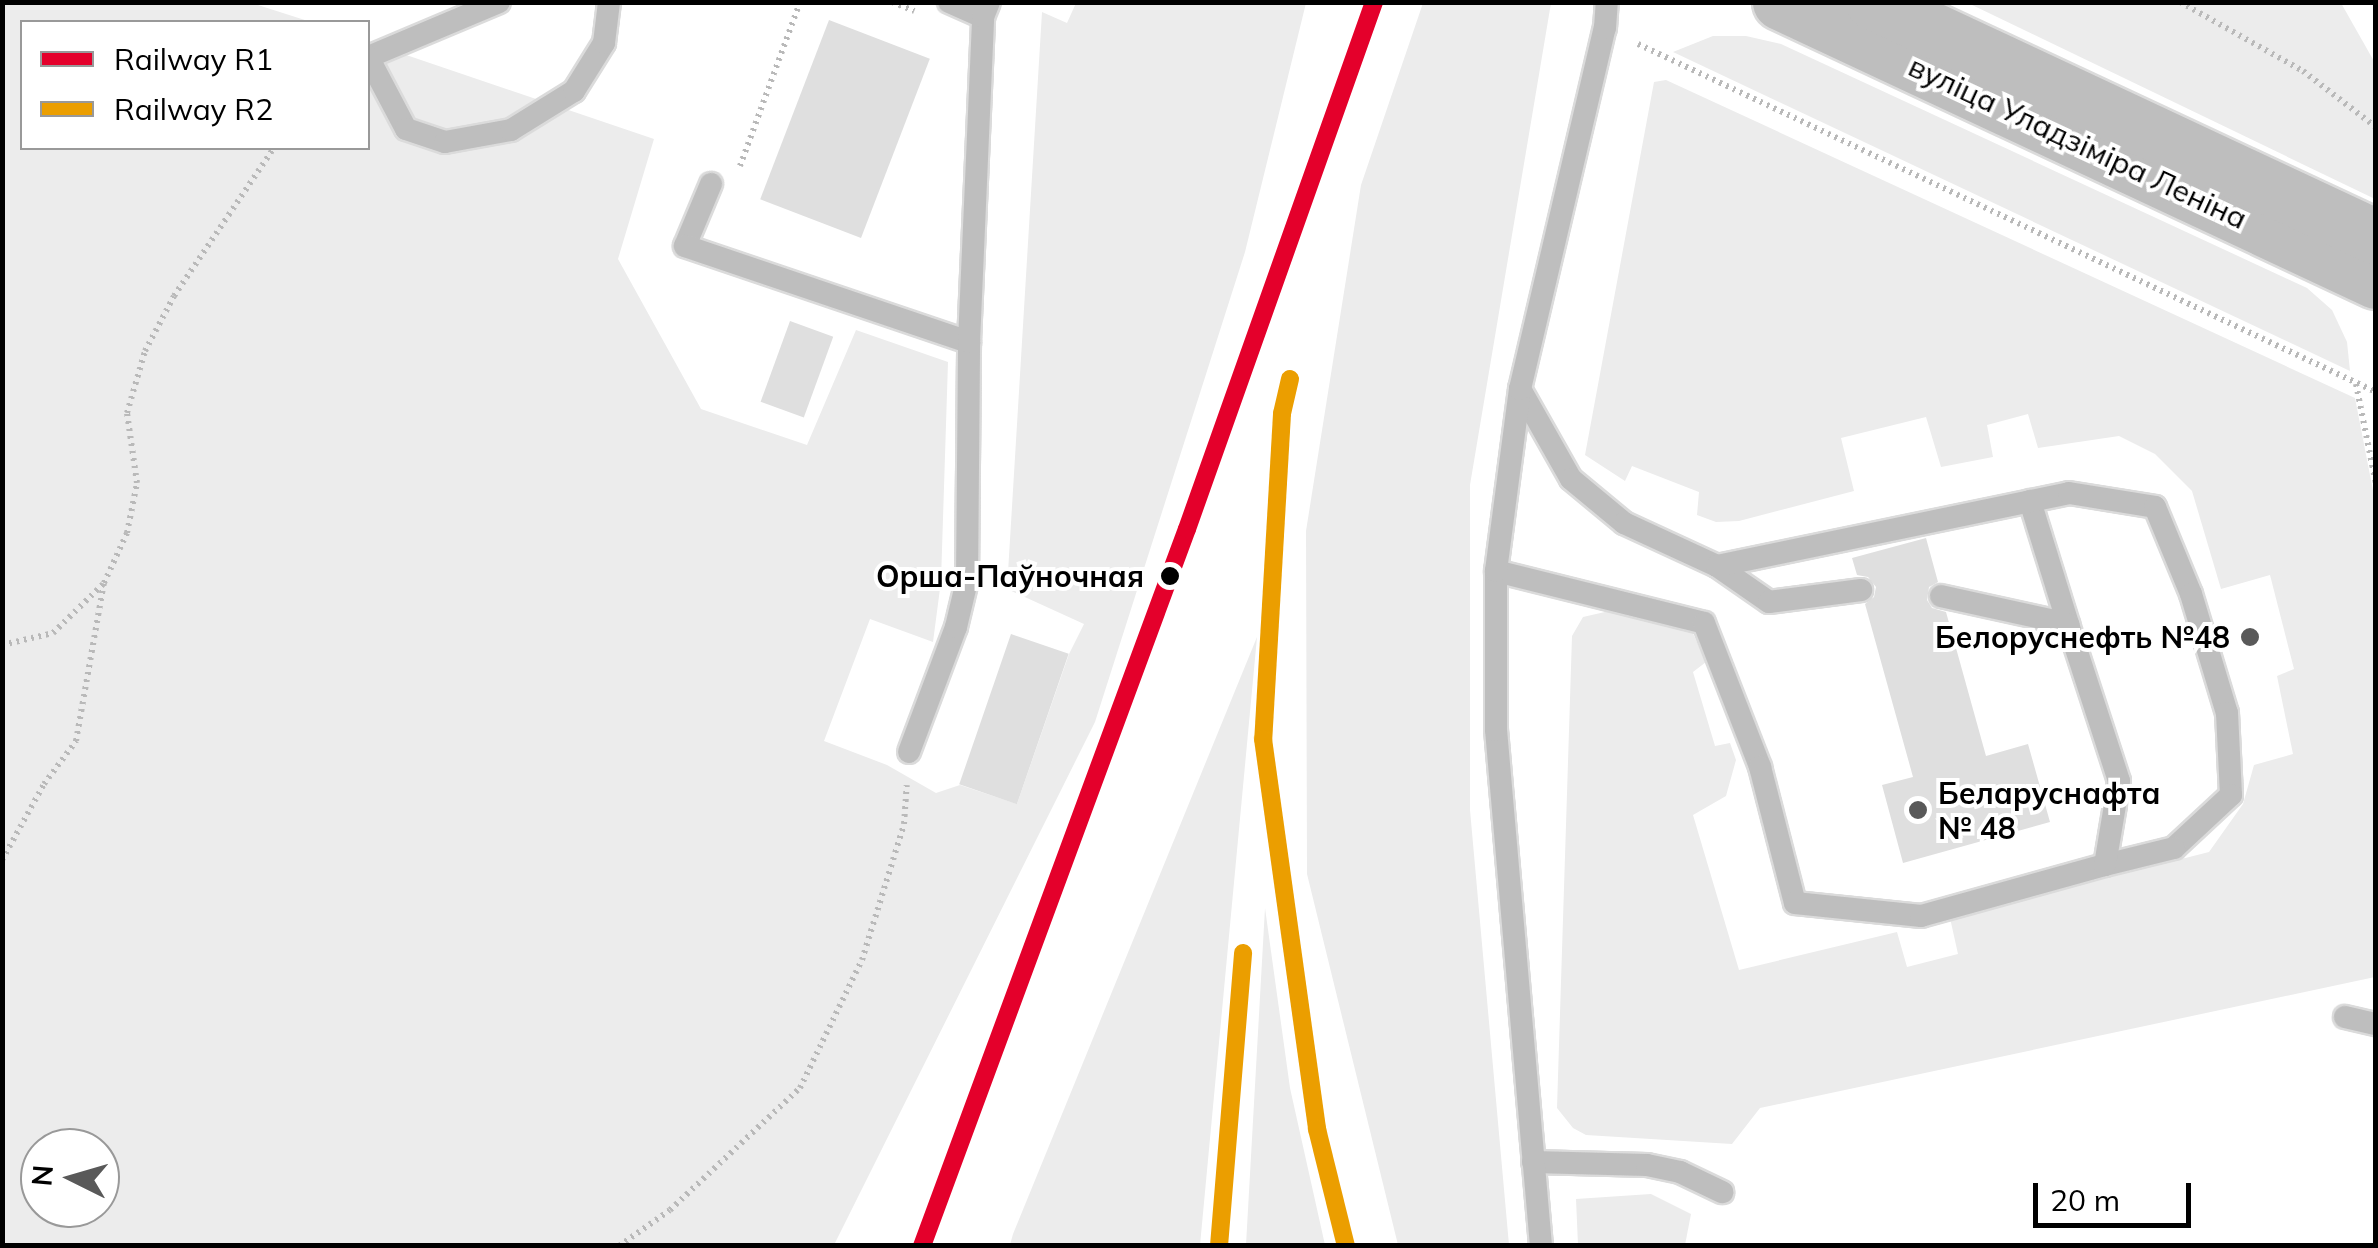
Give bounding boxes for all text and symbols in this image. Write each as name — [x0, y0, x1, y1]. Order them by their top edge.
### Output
legend — [20, 20, 370, 150]
text: Railway R1 — [114, 40, 273, 78]
street label: вуліца Уладзіміра Леніна — [1903, 48, 2253, 236]
text: Railway R2 — [114, 90, 273, 128]
place label: Орша-Паўночная — [876, 558, 1144, 594]
marker: Орша-Паўночная — [1153, 559, 1187, 593]
place label: Белоруснефть №48 — [1935, 619, 2230, 655]
marker: Белоруснефть №48 — [2239, 626, 2261, 648]
place label: Беларуснафта № 48 — [1938, 775, 2161, 846]
marker: Беларуснафта № 48 — [1907, 799, 1929, 821]
north arrow — [20, 1128, 120, 1228]
text: N — [23, 1163, 60, 1188]
scale bar — [2038, 1163, 2196, 1225]
text: 20 m — [2050, 1181, 2120, 1219]

